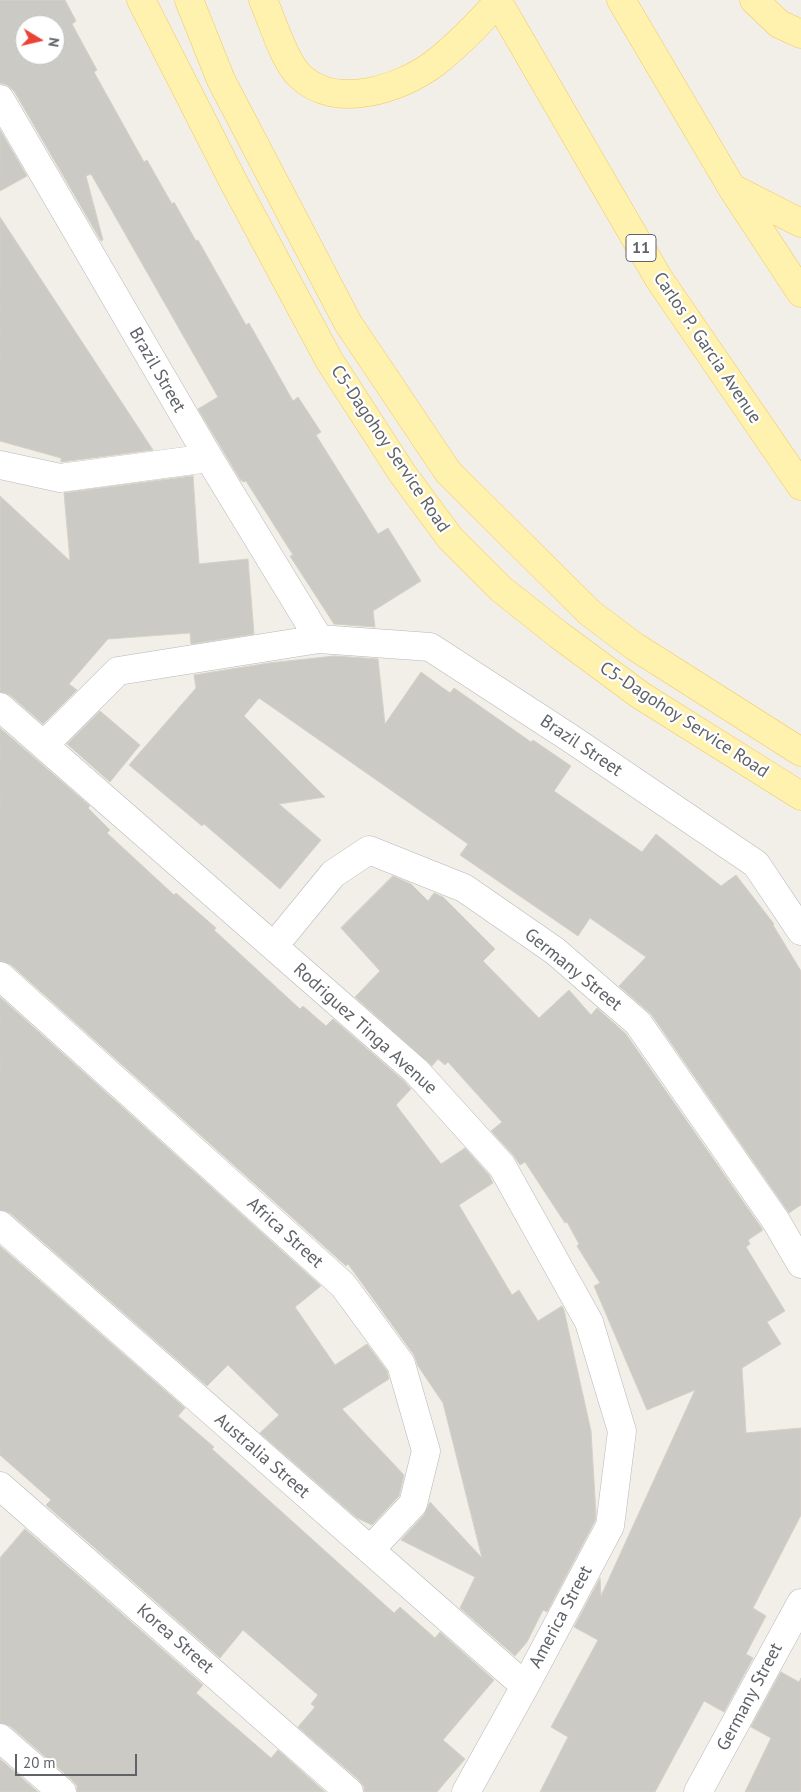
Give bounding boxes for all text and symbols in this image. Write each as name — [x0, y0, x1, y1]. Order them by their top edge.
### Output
north arrow — [15, 15, 65, 65]
text: N — [44, 36, 63, 48]
road number: 11 — [626, 234, 656, 262]
street label: Carlos P. Garcia Avenue — [648, 268, 766, 428]
street label: Brazil Street — [124, 324, 190, 416]
street label: C5-Dagohoy Service Road — [326, 361, 454, 537]
street label: C5-Dagohoy Service Road — [595, 657, 773, 783]
street label: Brazil Street — [536, 711, 626, 781]
street label: Germany Street — [520, 924, 626, 1016]
street label: Rodriguez Tinga Avenue — [289, 959, 441, 1099]
street label: Africa Street — [242, 1193, 328, 1273]
street label: Australia Street — [210, 1409, 314, 1503]
street label: America Street — [525, 1562, 597, 1672]
street label: Korea Street — [132, 1600, 218, 1678]
street label: Germany Street — [713, 1639, 787, 1755]
scale bar — [18, 1744, 140, 1776]
text: 20 m — [23, 1753, 56, 1772]

